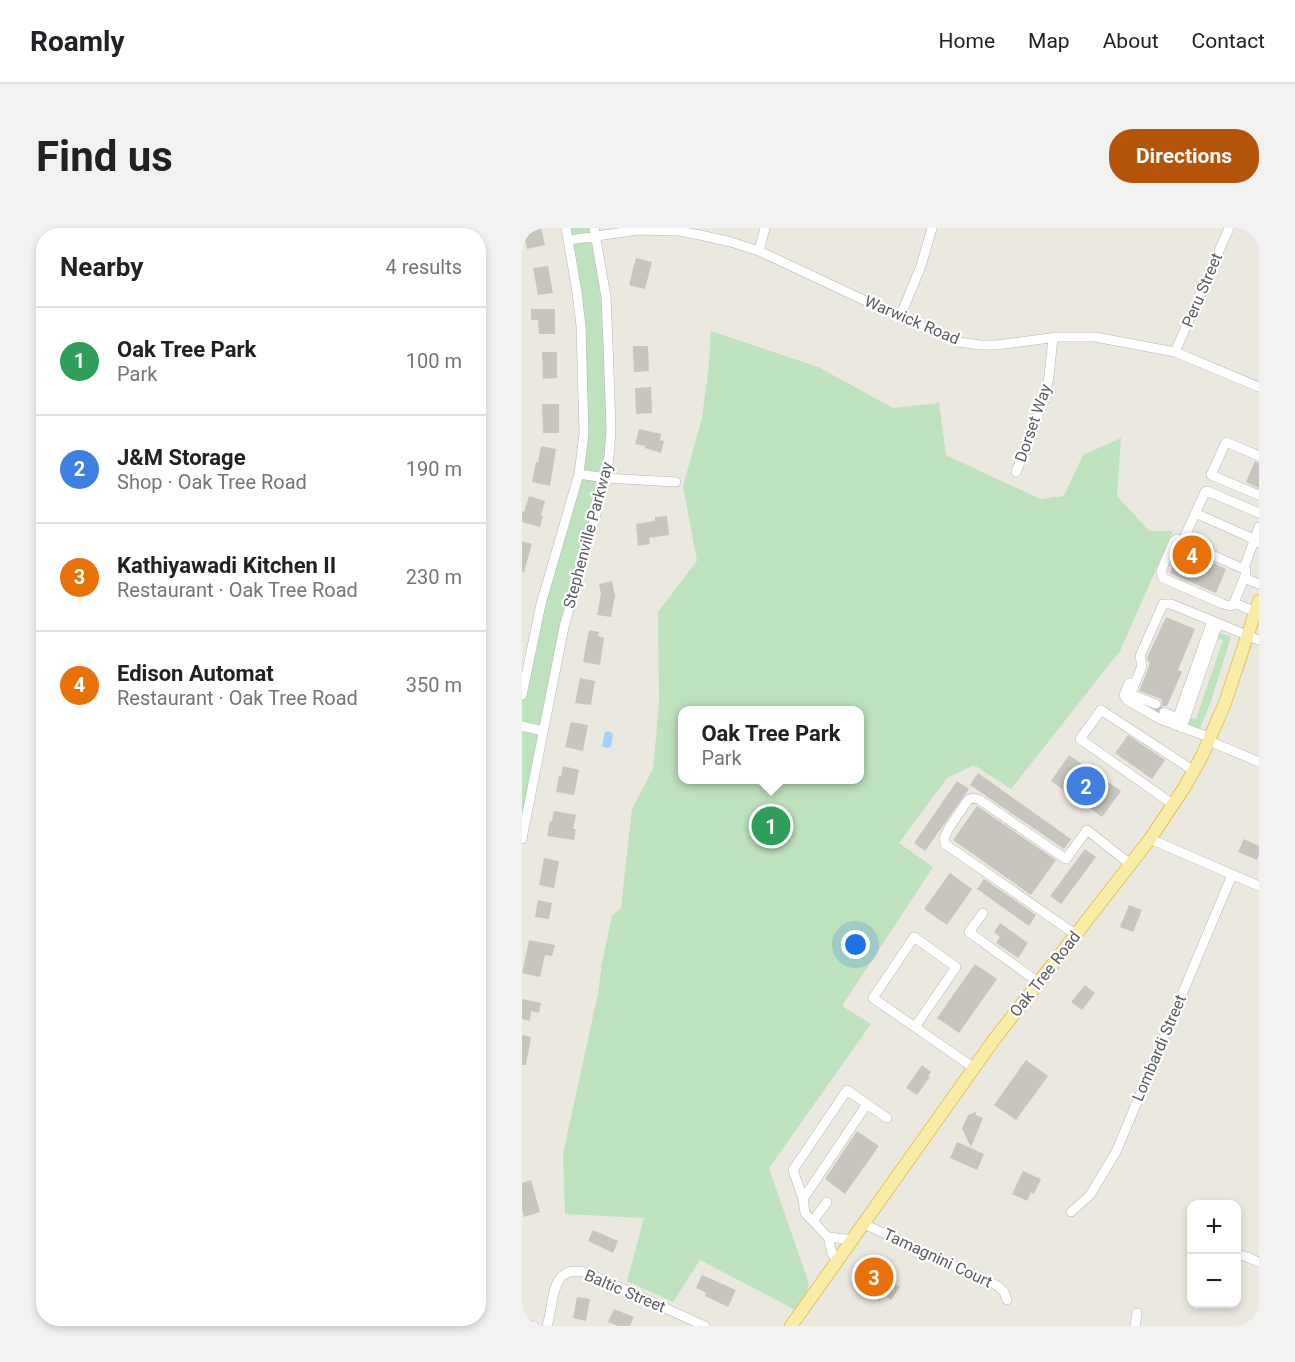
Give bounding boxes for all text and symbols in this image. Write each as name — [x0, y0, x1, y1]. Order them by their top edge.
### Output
text: Roamly — [30, 25, 125, 58]
text: Home — [939, 29, 995, 53]
text: Map — [1028, 29, 1070, 53]
text: About — [1103, 29, 1159, 53]
text: Contact — [1192, 29, 1265, 53]
button: Directions — [1109, 129, 1259, 183]
text: Find us — [36, 132, 173, 181]
street label: Peru Street — [1178, 250, 1226, 330]
text: Nearby — [60, 252, 143, 282]
text: 4 results — [386, 255, 462, 279]
street label: Warwick Road — [862, 291, 962, 349]
text: Oak Tree Park — [117, 337, 256, 362]
text: 1 — [74, 349, 85, 373]
text: 100 m — [406, 349, 462, 373]
text: Park — [117, 362, 157, 386]
street label: Dorset Way — [1011, 381, 1055, 464]
text: J&M Storage — [117, 445, 246, 470]
text: 2 — [74, 457, 85, 481]
text: 190 m — [406, 457, 462, 481]
street label: Stephenville Parkway — [559, 459, 617, 610]
text: Shop · Oak Tree Road — [117, 470, 307, 494]
pin: 4 — [1172, 532, 1212, 578]
text: Kathiyawadi Kitchen II — [117, 553, 336, 578]
text: 3 — [74, 565, 85, 589]
text: 230 m — [406, 565, 462, 589]
text: Restaurant · Oak Tree Road — [117, 578, 358, 602]
text: Edison Automat — [117, 661, 274, 686]
text: 4 — [74, 673, 85, 697]
text: 350 m — [406, 673, 462, 697]
text: Restaurant · Oak Tree Road — [117, 686, 358, 710]
popup — [678, 706, 864, 784]
text: Oak Tree Park — [701, 721, 841, 746]
text: Park — [701, 746, 742, 770]
pin: 2 — [1066, 764, 1106, 808]
pin: 1 — [752, 804, 790, 848]
street label: Oak Tree Road — [1006, 927, 1084, 1021]
your location — [841, 930, 870, 959]
street label: Lombardi Street — [1128, 992, 1190, 1104]
map controls — [1187, 1200, 1241, 1308]
button: + — [1187, 1200, 1241, 1254]
street label: Tamagnini Court — [881, 1224, 995, 1292]
pin: 3 — [854, 1254, 894, 1300]
button: − — [1187, 1254, 1241, 1308]
street label: Baltic Street — [582, 1265, 668, 1317]

